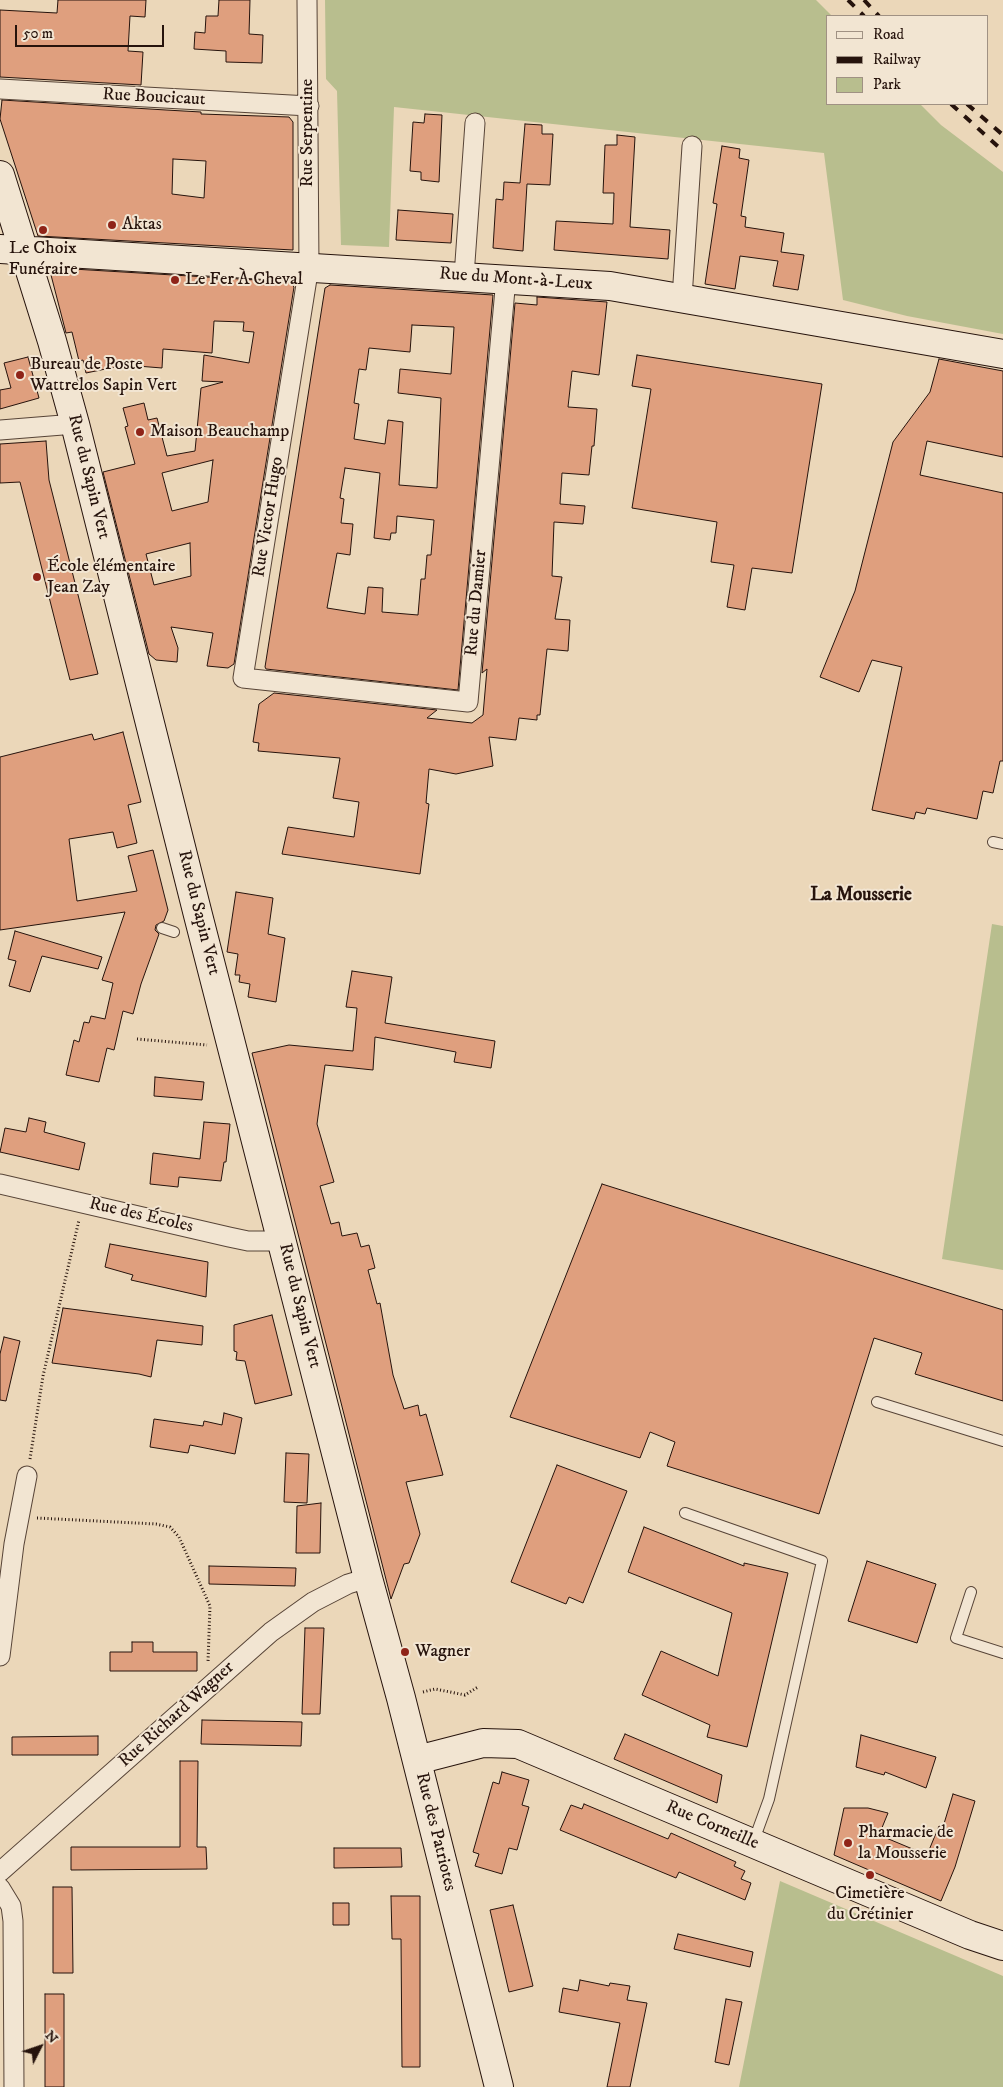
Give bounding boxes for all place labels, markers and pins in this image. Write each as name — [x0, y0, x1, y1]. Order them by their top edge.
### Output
place label: Aktas — [122, 214, 162, 236]
marker: Aktas — [106, 219, 118, 231]
marker: Le Choix Funéraire — [37, 224, 49, 236]
place label: Le Choix Funéraire — [8, 238, 78, 280]
place label: Le Fer À Cheval — [185, 269, 303, 291]
marker: Le Fer À Cheval — [169, 274, 181, 286]
place label: Bureau de Poste Wattrelos Sapin Vert — [30, 354, 177, 396]
marker: Bureau de Poste Wattrelos Sapin Vert — [14, 369, 26, 381]
place label: Maison Beauchamp — [150, 421, 289, 443]
marker: Maison Beauchamp — [134, 426, 146, 438]
place label: École élémentaire Jean Zay — [47, 556, 176, 598]
marker: École élémentaire Jean Zay — [31, 571, 43, 583]
place label: Wagner — [415, 1641, 470, 1663]
marker: Wagner — [399, 1646, 411, 1658]
place label: Pharmacie de la Mousserie — [858, 1822, 954, 1865]
marker: Pharmacie de la Mousserie — [842, 1837, 854, 1849]
marker: Cimetière du Crétinier — [864, 1869, 876, 1881]
place label: Cimetière du Crétinier — [827, 1883, 913, 1926]

